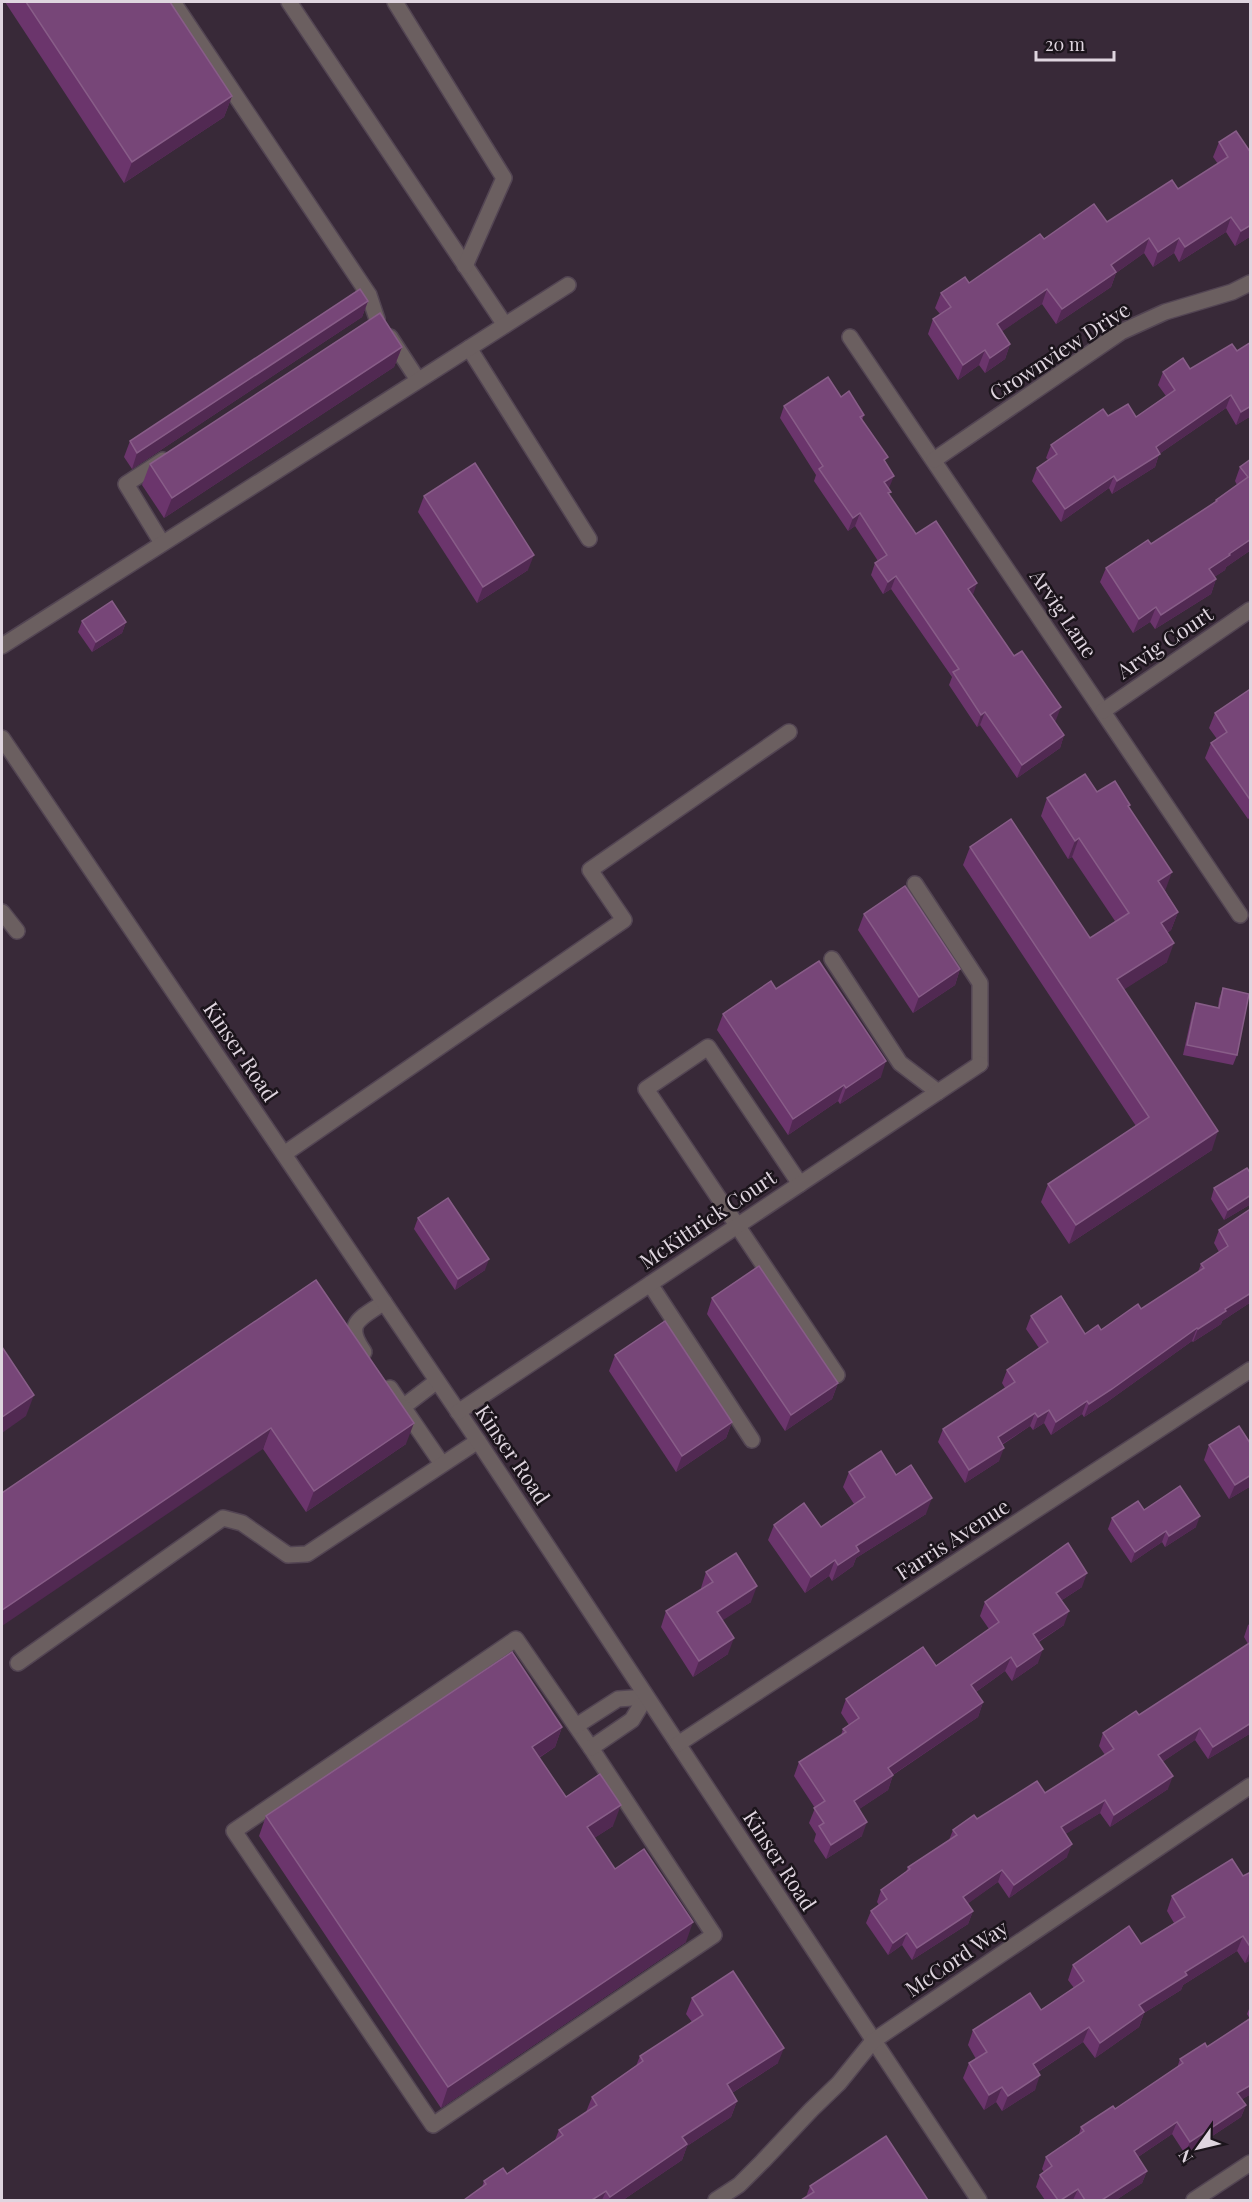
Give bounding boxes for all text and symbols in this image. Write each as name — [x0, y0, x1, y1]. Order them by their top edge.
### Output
scale bar — [1036, 24, 1114, 62]
text: 20 m — [1045, 32, 1085, 56]
street label: Crownview Drive — [983, 294, 1135, 406]
street label: Arvig Lane — [1024, 562, 1105, 663]
street label: Arvig Court — [1110, 599, 1218, 684]
street label: Kinser Road — [198, 996, 285, 1106]
street label: McKittrick Court — [633, 1162, 781, 1274]
street label: Kinser Road — [470, 1399, 557, 1509]
street label: Farris Avenue — [890, 1491, 1014, 1586]
street label: Kinser Road — [738, 1804, 824, 1915]
street label: McCord Way — [899, 1912, 1013, 2002]
north arrow — [1168, 2118, 1228, 2178]
text: N — [1173, 2146, 1197, 2167]

